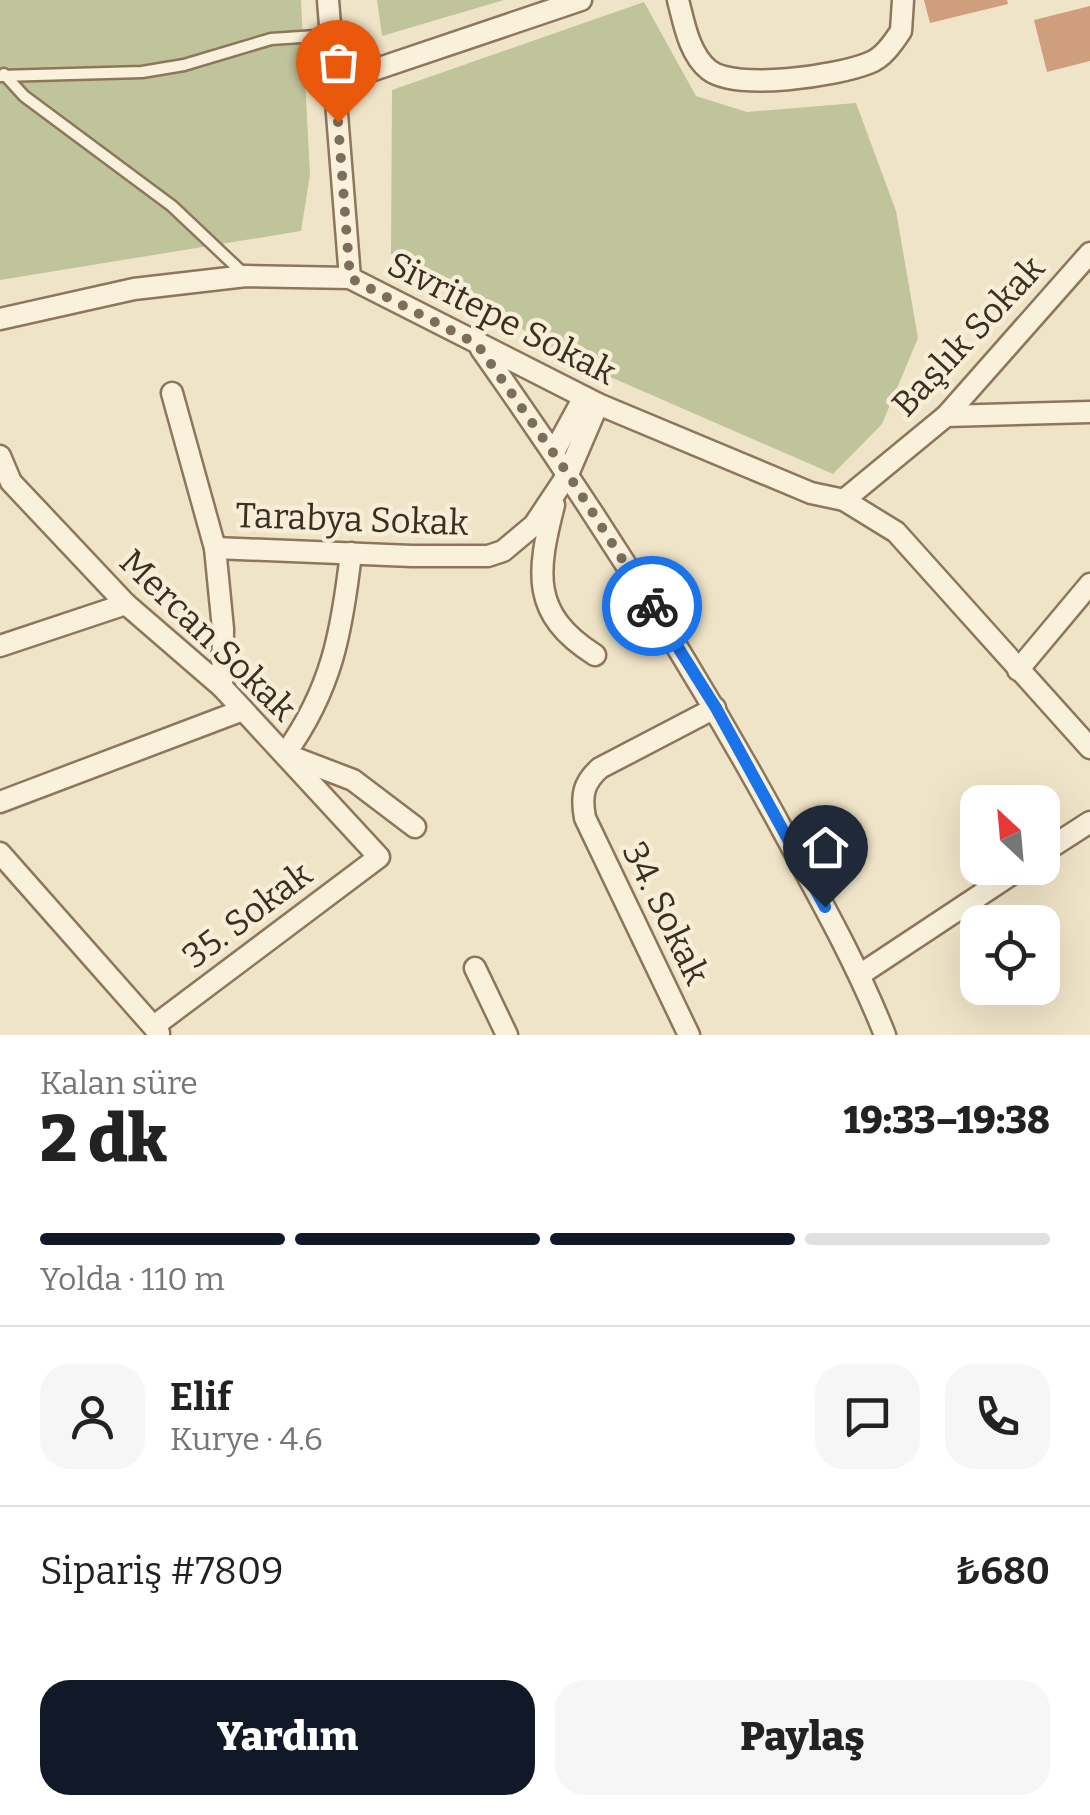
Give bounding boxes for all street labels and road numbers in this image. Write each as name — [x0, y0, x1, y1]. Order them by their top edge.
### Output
street label: Sivritepe Sokak — [381, 242, 623, 394]
street label: Başlık Sokak — [883, 247, 1053, 425]
street label: Tarabya Sokak — [235, 494, 469, 544]
street label: Mercan Sokak — [111, 541, 305, 730]
street label: 34. Sokak — [614, 835, 719, 991]
street label: 35. Sokak — [174, 853, 320, 977]

